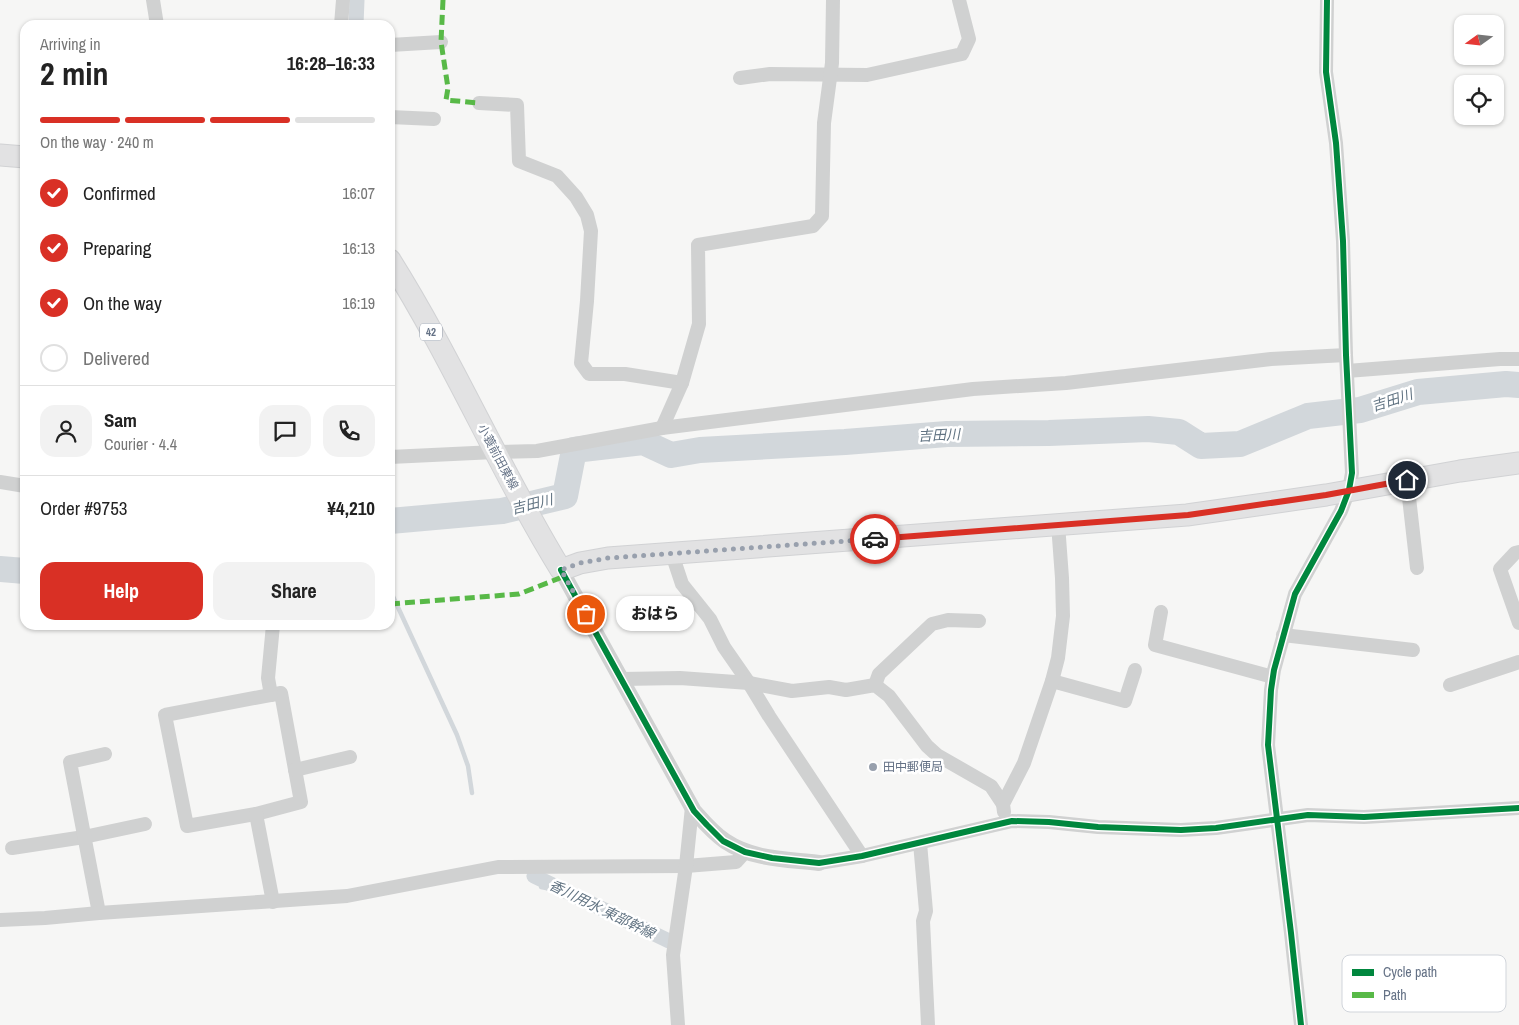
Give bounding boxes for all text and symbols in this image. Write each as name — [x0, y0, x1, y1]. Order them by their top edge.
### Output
north arrow — [1454, 15, 1504, 65]
map controls — [1454, 15, 1504, 125]
text: Arriving in — [40, 33, 101, 55]
text: 16:28–16:33 — [287, 50, 375, 76]
text: 2 min — [40, 52, 109, 95]
button: locate — [1454, 75, 1504, 125]
text: On the way · 240 m — [40, 131, 154, 153]
icon: check — [40, 179, 68, 207]
text: Confirmed — [83, 180, 156, 206]
text: 16:07 — [342, 182, 375, 204]
icon: check — [40, 234, 68, 262]
text: Preparing — [83, 235, 151, 261]
text: 16:13 — [342, 237, 375, 259]
icon: check — [40, 289, 68, 317]
text: On the way — [83, 290, 162, 316]
text: 16:19 — [342, 292, 375, 314]
road number: 42 — [420, 324, 442, 341]
text: Delivered — [83, 345, 150, 371]
water label: 吉田川 — [1369, 384, 1417, 415]
button: person — [40, 405, 92, 457]
button: chat — [259, 405, 311, 457]
button: phone — [323, 405, 375, 457]
text: Sam — [104, 407, 137, 433]
street label: 小蓑前田東線 — [474, 421, 522, 493]
water label: 吉田川 — [918, 425, 962, 445]
text: Courier · 4.4 — [104, 433, 177, 455]
pin — [1386, 459, 1428, 501]
icon: home — [1393, 466, 1421, 494]
water label: 吉田川 — [509, 490, 556, 518]
text: Order #9753 — [40, 495, 127, 521]
text: ¥4,210 — [327, 495, 375, 521]
courier — [850, 514, 900, 564]
icon: car — [861, 525, 889, 553]
button: Help — [40, 562, 203, 620]
button: Share — [213, 562, 375, 620]
pin — [565, 593, 607, 635]
callout: おはら — [616, 596, 694, 632]
icon: bag — [572, 600, 600, 628]
text: おはら — [631, 602, 679, 624]
place label: 田中郵便局 — [883, 759, 943, 775]
marker: 田中郵便局 — [867, 761, 879, 773]
water label: 香川用水 東部幹線 — [546, 876, 660, 943]
legend — [1342, 955, 1506, 1012]
text: Cycle path — [1383, 963, 1437, 981]
text: Path — [1383, 986, 1407, 1004]

